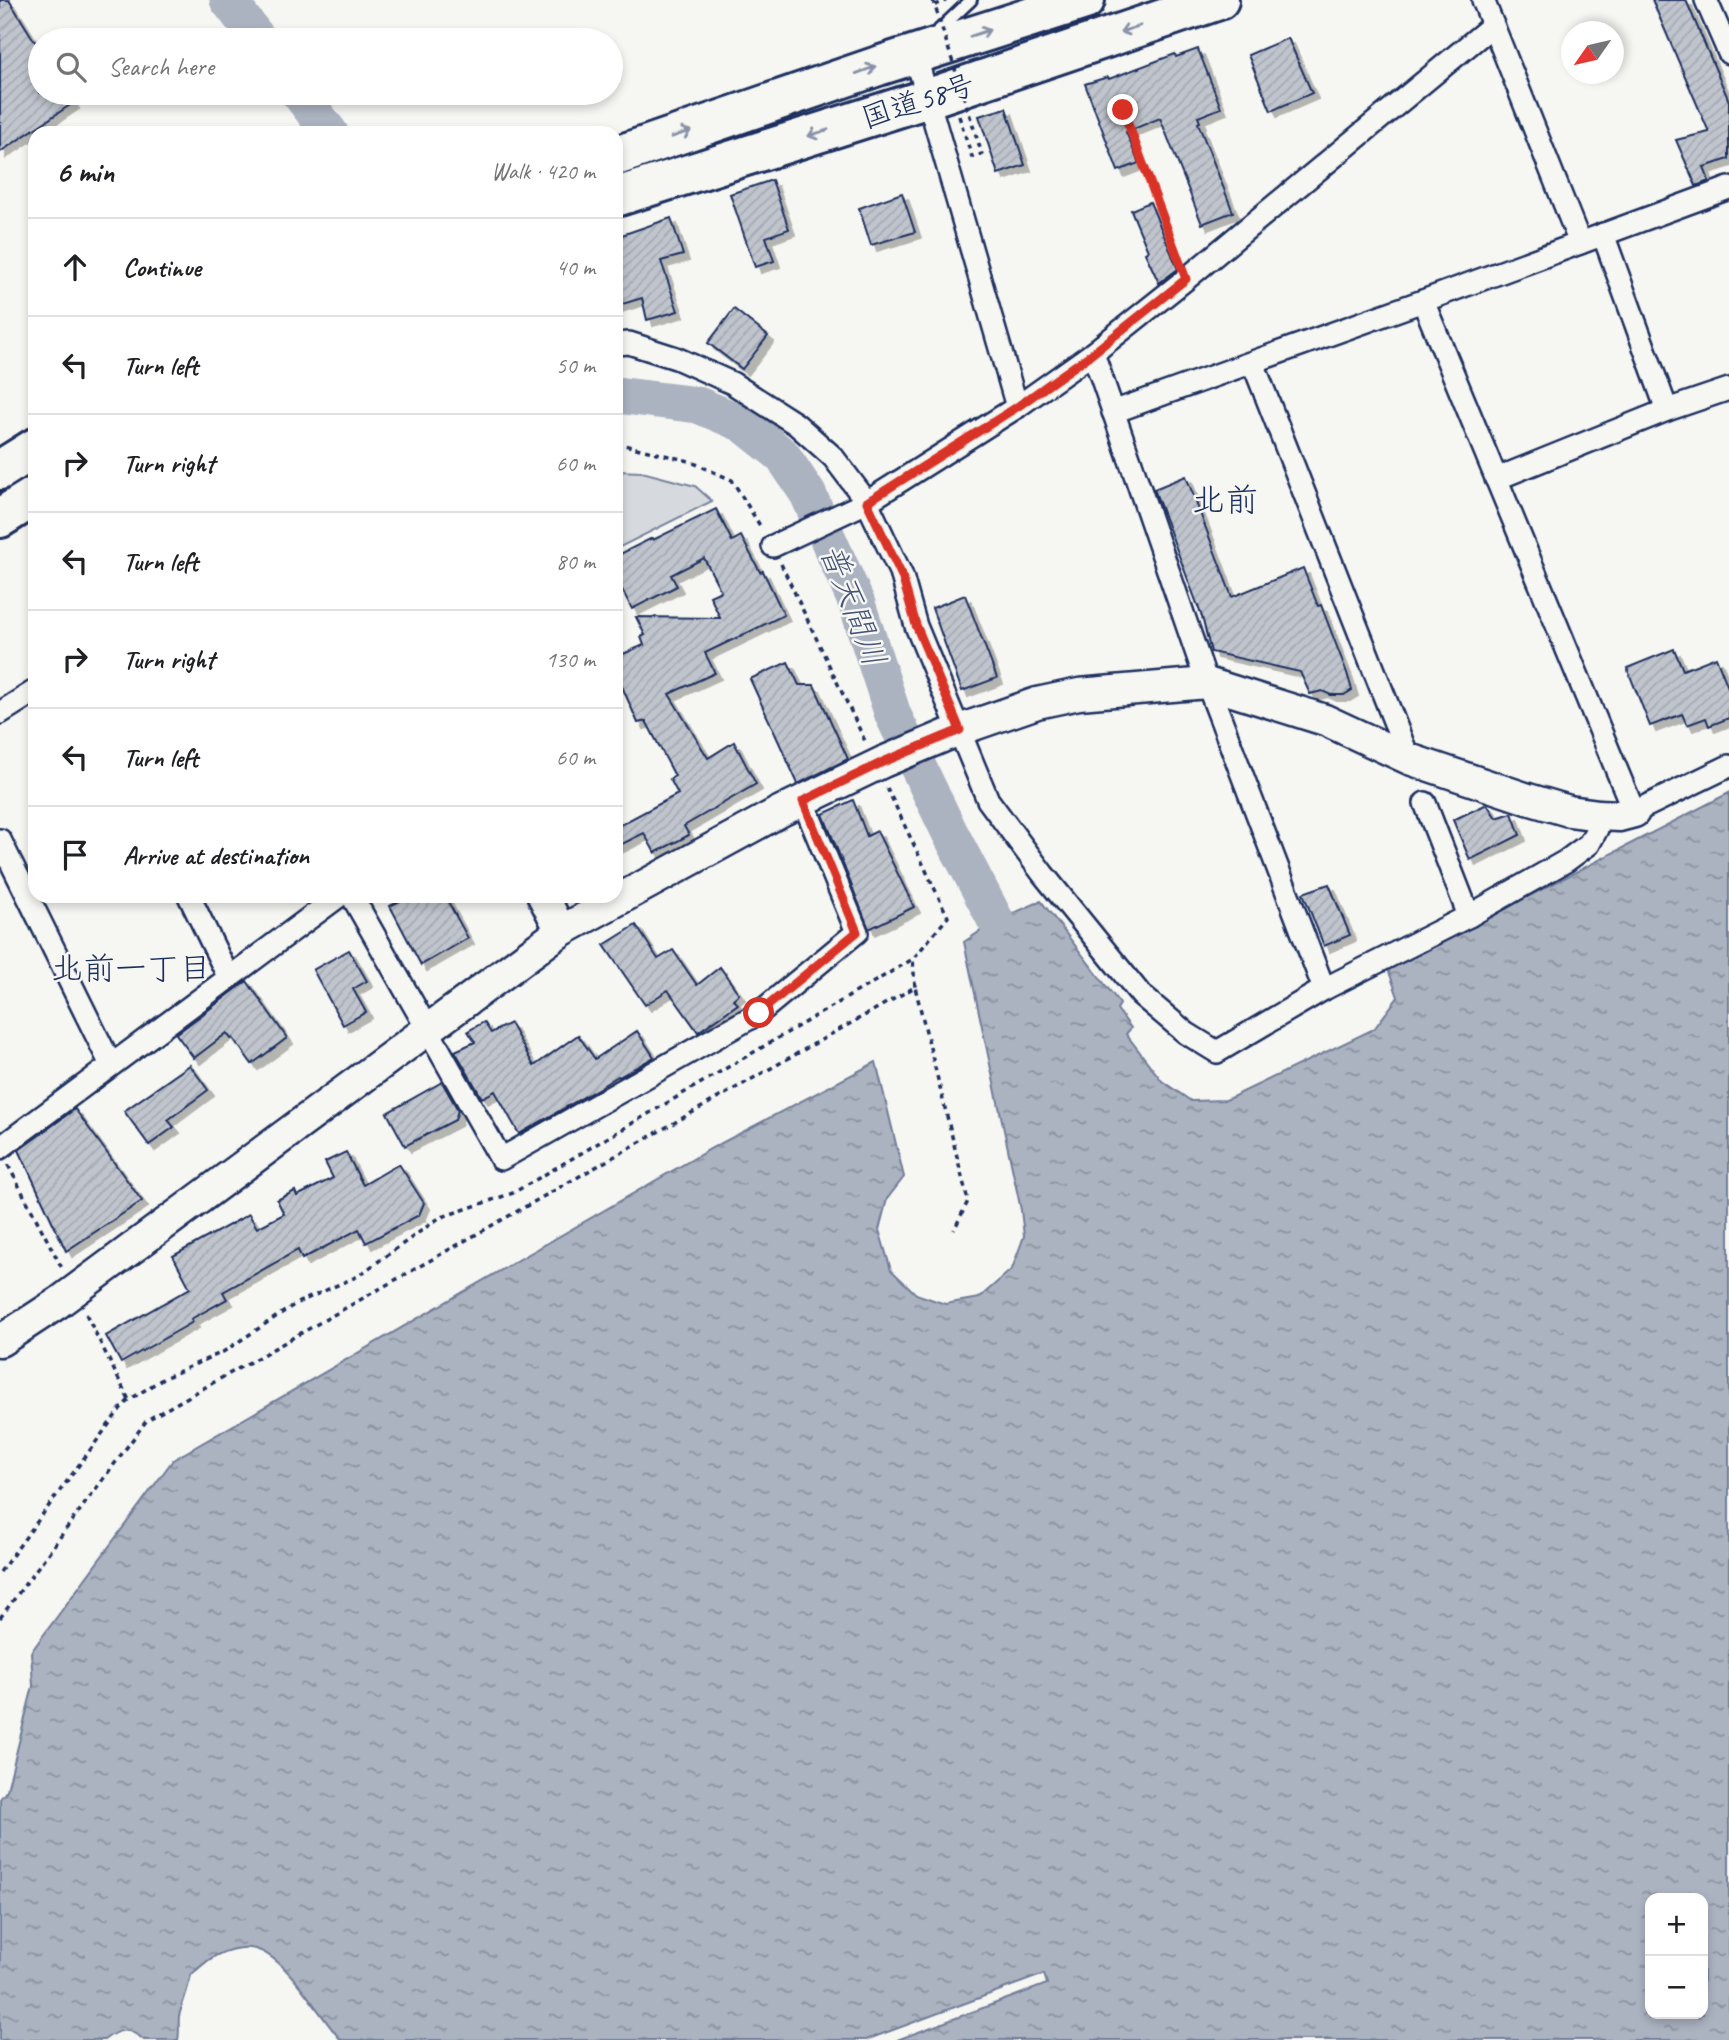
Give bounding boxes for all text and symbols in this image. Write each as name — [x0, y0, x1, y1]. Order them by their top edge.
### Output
north arrow — [1561, 21, 1624, 84]
one-way arrow — [1120, 23, 1142, 36]
one-way arrow — [969, 26, 991, 39]
search box — [28, 28, 623, 105]
icon: search — [52, 48, 90, 86]
text: Search here — [108, 50, 214, 83]
one-way arrow — [854, 63, 876, 75]
street label: 国道58号 — [856, 65, 980, 137]
route end — [1107, 94, 1138, 125]
one-way arrow — [669, 127, 691, 139]
one-way arrow — [807, 128, 829, 141]
text: 6 min — [56, 153, 114, 191]
text: Walk · 420 m — [491, 157, 595, 186]
icon: ahead — [56, 248, 94, 286]
text: Continue — [123, 251, 201, 284]
text: 40 m — [556, 253, 595, 282]
icon: left — [56, 346, 94, 384]
text: Turn left — [123, 349, 198, 382]
text: 50 m — [556, 351, 595, 380]
icon: right — [56, 444, 94, 482]
text: Turn right — [123, 447, 214, 480]
text: 60 m — [556, 449, 595, 478]
district label: 北前 — [1192, 479, 1258, 521]
water label: 普天間川 — [811, 538, 895, 672]
icon: left — [56, 542, 94, 580]
text: Turn left — [123, 545, 198, 578]
text: 80 m — [556, 547, 595, 576]
icon: right — [56, 640, 94, 678]
text: Turn right — [123, 643, 214, 676]
text: 130 m — [546, 645, 595, 674]
icon: left — [56, 738, 94, 776]
text: Turn left — [123, 741, 198, 774]
text: 60 m — [556, 743, 595, 772]
icon: arrive — [56, 836, 94, 874]
text: Arrive at destination — [123, 839, 309, 872]
district label: 北前一丁目 — [51, 948, 211, 989]
route start — [743, 997, 774, 1028]
map controls — [1645, 1893, 1708, 2019]
button: + — [1645, 1893, 1708, 1956]
button: − — [1645, 1956, 1708, 2019]

